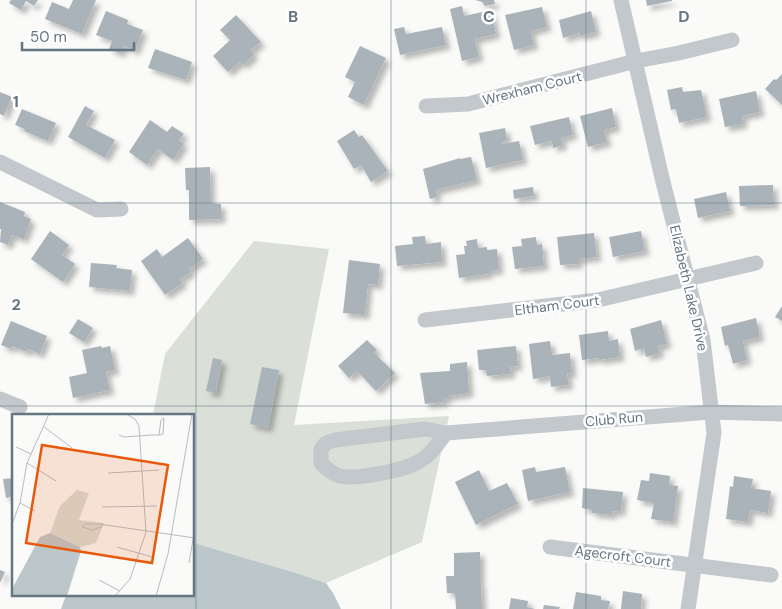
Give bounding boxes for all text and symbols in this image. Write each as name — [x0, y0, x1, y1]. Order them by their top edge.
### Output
text: B — [288, 6, 298, 27]
text: C — [483, 6, 495, 27]
text: D — [678, 6, 690, 27]
scale bar — [22, 20, 135, 52]
text: 50 m — [30, 27, 67, 47]
street label: Wrexham Court — [480, 67, 584, 109]
text: 1 — [13, 91, 19, 112]
street label: Elizabeth Lake Drive — [666, 223, 712, 353]
street label: Eltham Court — [514, 291, 600, 319]
text: 2 — [11, 294, 21, 315]
street label: Club Run — [584, 408, 644, 430]
inset map — [12, 414, 195, 596]
street label: Agecroft Court — [574, 541, 672, 571]

